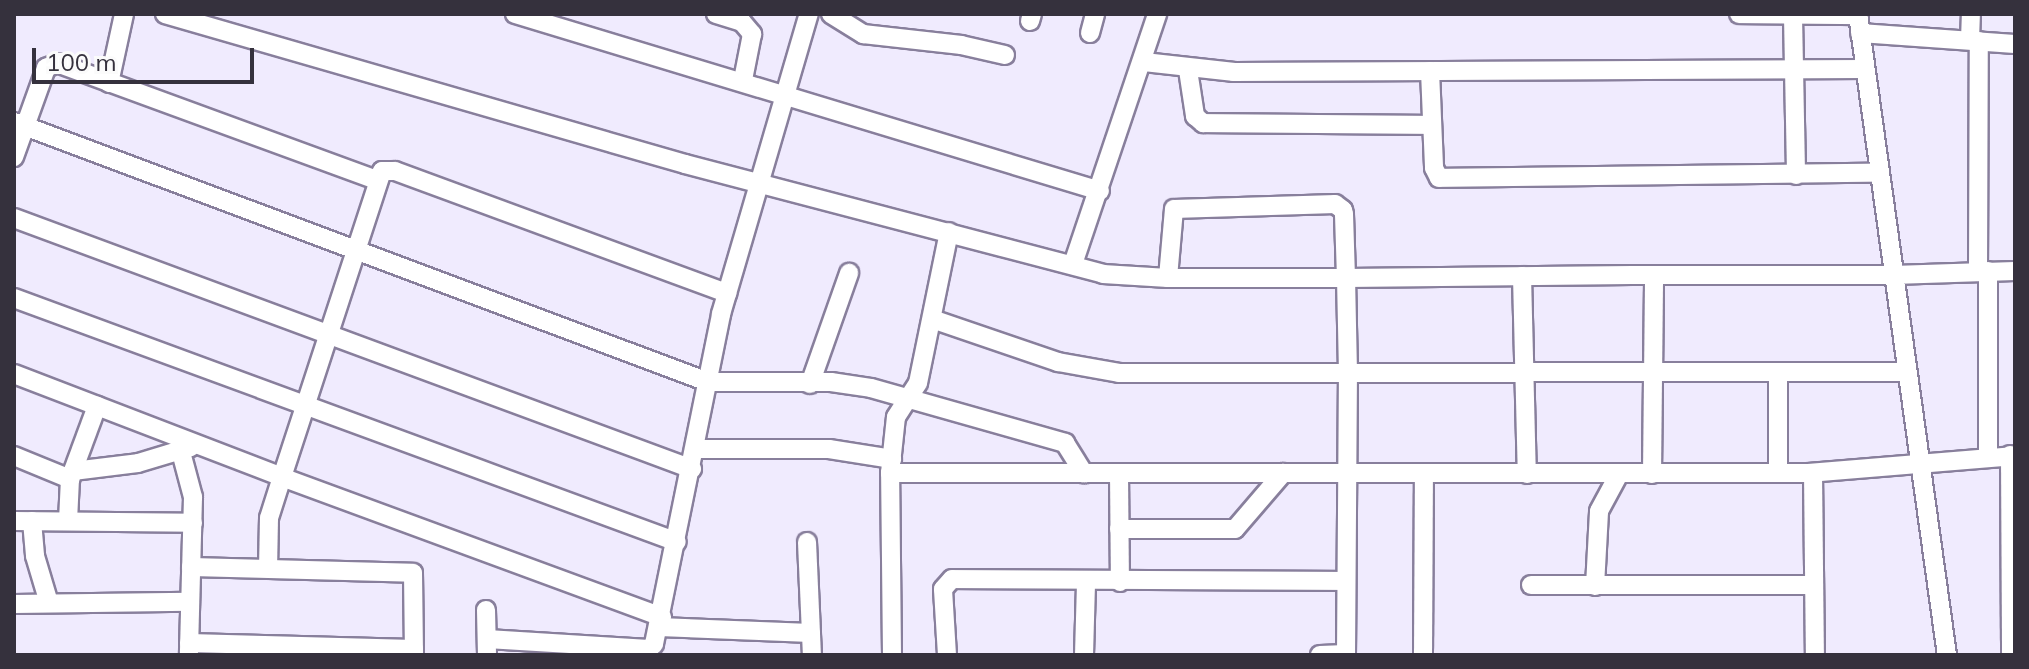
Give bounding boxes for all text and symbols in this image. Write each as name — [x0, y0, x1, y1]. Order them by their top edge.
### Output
scale bar — [36, 32, 258, 82]
text: 100 m — [46, 47, 117, 77]

